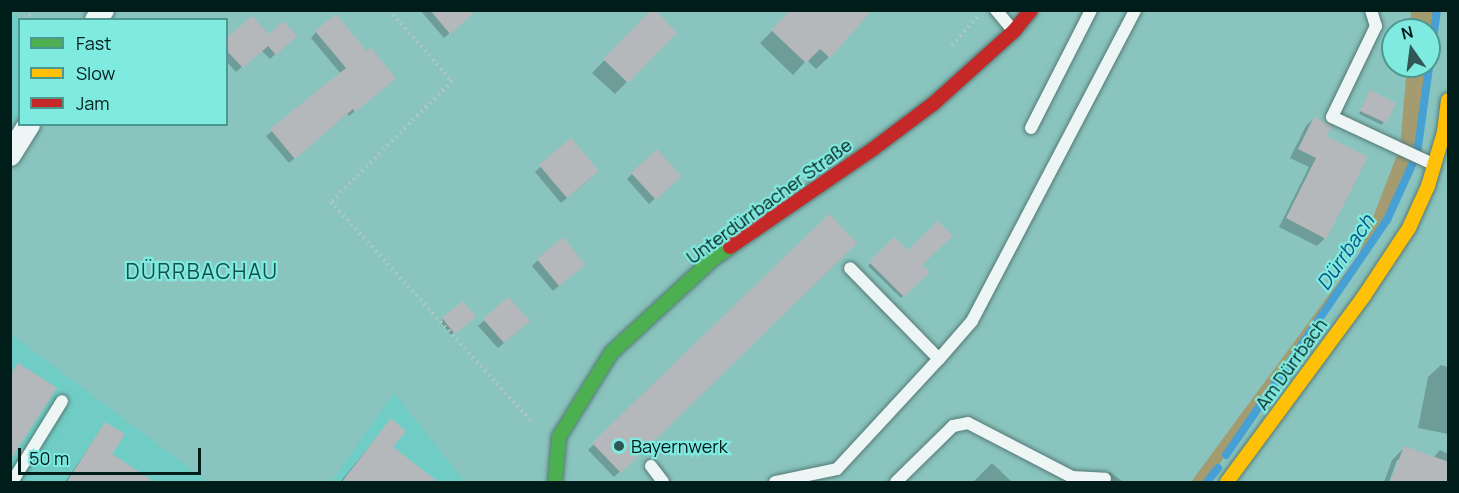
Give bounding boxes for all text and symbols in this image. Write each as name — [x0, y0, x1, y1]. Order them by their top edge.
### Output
legend — [18, 18, 228, 126]
north arrow — [1381, 18, 1441, 78]
text: N — [1399, 20, 1415, 45]
text: Fast — [76, 31, 111, 55]
text: Slow — [76, 61, 115, 85]
text: Jam — [76, 91, 110, 115]
street label: Unterdürrbacher Straße — [682, 134, 856, 268]
water label: Dürrbach — [1311, 210, 1379, 294]
district label: DÜRRBACHAU — [125, 258, 279, 284]
street label: Am Dürrbach — [1251, 314, 1331, 414]
place label: Bayernwerk — [631, 435, 728, 457]
scale bar — [21, 436, 204, 474]
marker: Bayernwerk — [612, 439, 626, 453]
text: 50 m — [29, 446, 69, 470]

